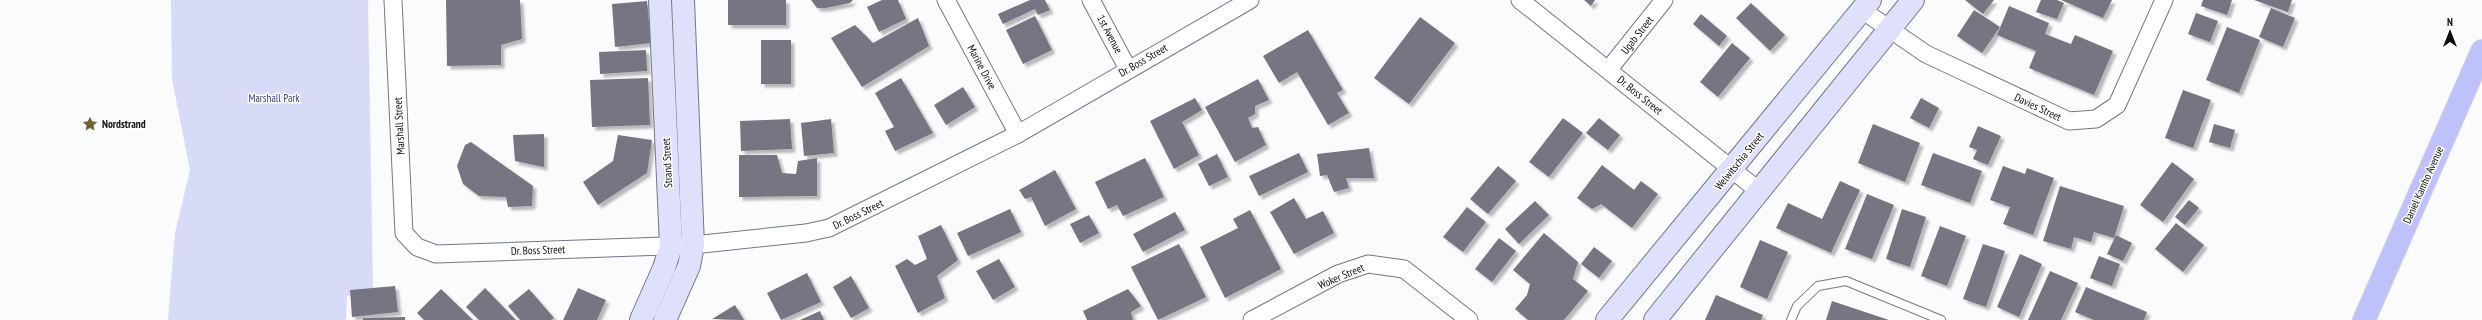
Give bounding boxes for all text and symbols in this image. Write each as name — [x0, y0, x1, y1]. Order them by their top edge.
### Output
street label: 1st Avenue — [1094, 12, 1126, 56]
north arrow — [2430, 12, 2470, 52]
street label: Ugab Street — [1618, 13, 1656, 57]
text: N — [2447, 15, 2453, 29]
street label: Dr. Boss Street — [1116, 40, 1170, 80]
street label: Marine Drive — [964, 42, 1000, 92]
street label: Dr. Boss Street — [1615, 72, 1665, 118]
street label: Davies Street — [2012, 90, 2064, 124]
park label: Marshall Park — [248, 91, 300, 105]
street label: Marshall Street — [391, 97, 407, 155]
place icon: Nordstrand — [81, 115, 99, 133]
place label: Nordstrand — [102, 117, 146, 131]
street label: Welwitschia Street — [1711, 129, 1767, 193]
street label: Strand Street — [659, 138, 675, 188]
street label: Daniel Kamho Avenue — [2400, 144, 2446, 226]
street label: Dr. Boss Street — [831, 196, 885, 232]
street label: Dr. Boss Street — [511, 242, 565, 258]
street label: Woker Street — [1316, 260, 1366, 292]

